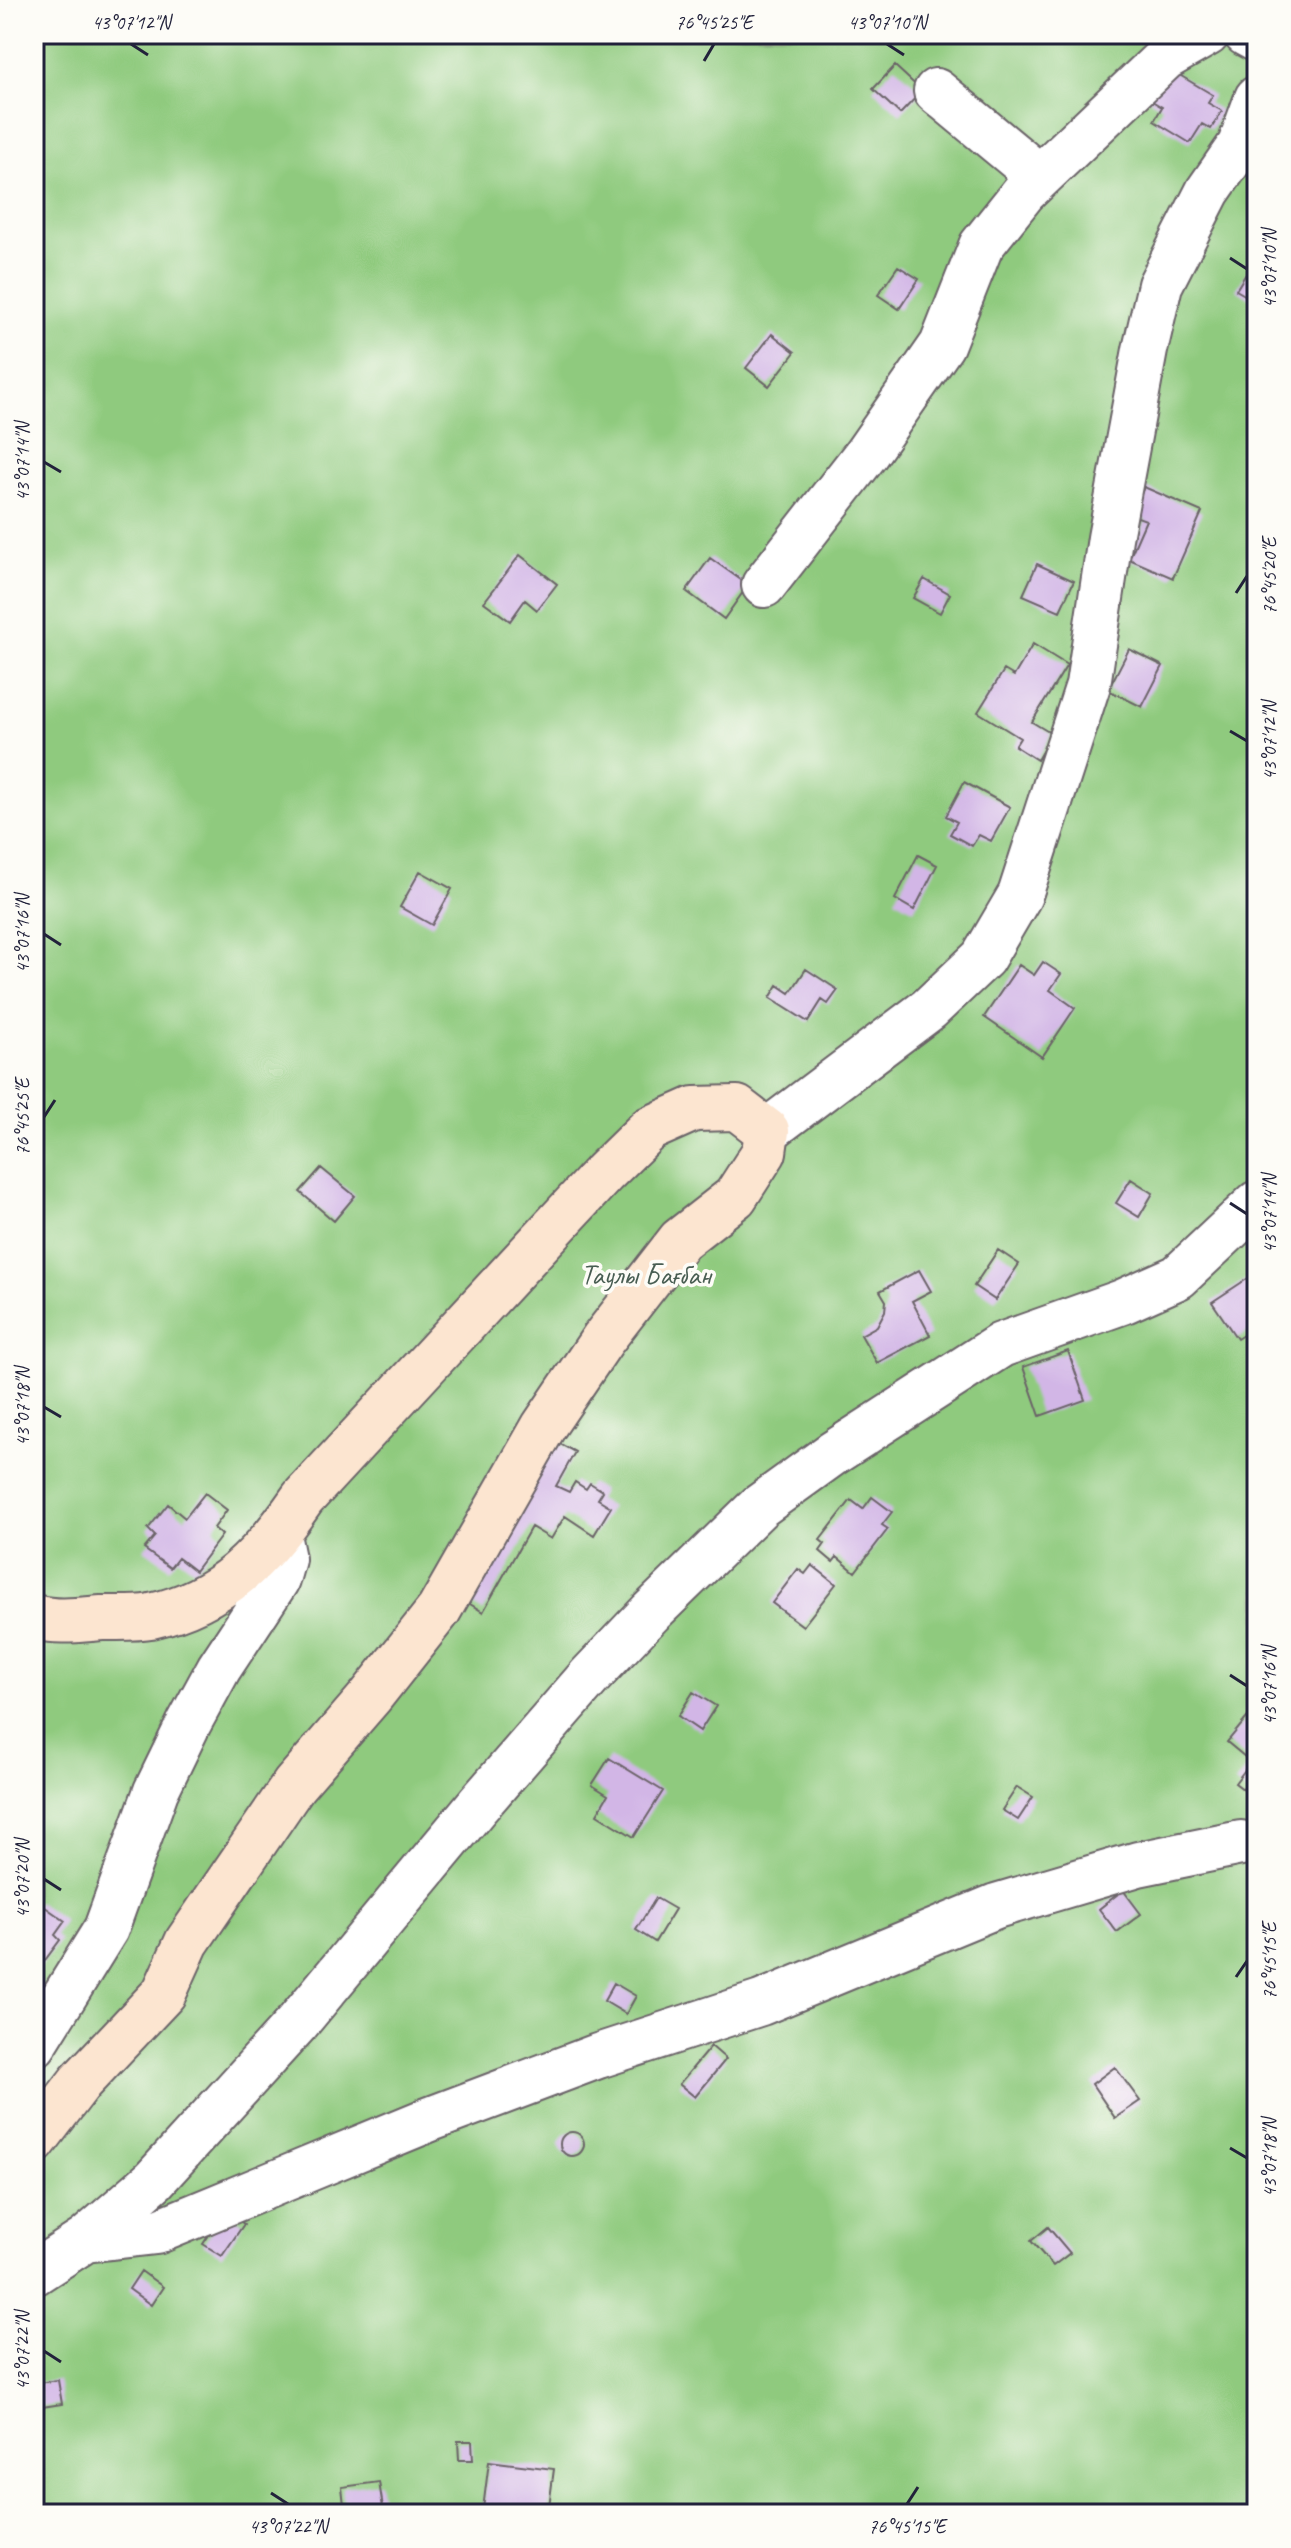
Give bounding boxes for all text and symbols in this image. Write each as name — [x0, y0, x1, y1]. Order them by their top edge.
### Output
text: 43°07'12"N — [92, 10, 173, 35]
text: 76°45'25"E — [675, 10, 755, 35]
text: 43°07'10"N — [848, 10, 929, 35]
text: 43°07'10"N — [1257, 227, 1282, 308]
text: 43°07'14"N — [10, 420, 35, 501]
text: 76°45'20"E — [1257, 535, 1282, 615]
text: 43°07'12"N — [1257, 699, 1282, 780]
text: 43°07'16"N — [10, 892, 35, 973]
text: 76°45'25"E — [10, 1076, 35, 1156]
text: 43°07'14"N — [1257, 1172, 1282, 1253]
park label: Таулы Бағбан — [581, 1257, 713, 1292]
text: 43°07'18"N — [10, 1365, 35, 1446]
text: 43°07'16"N — [1257, 1644, 1282, 1725]
text: 43°07'20"N — [10, 1837, 35, 1918]
text: 76°45'15"E — [1257, 1920, 1282, 2000]
text: 43°07'18"N — [1257, 2116, 1282, 2197]
text: 43°07'22"N — [10, 2309, 35, 2390]
text: 43°07'22"N — [249, 2514, 330, 2539]
text: 76°45'15"E — [868, 2514, 948, 2539]

